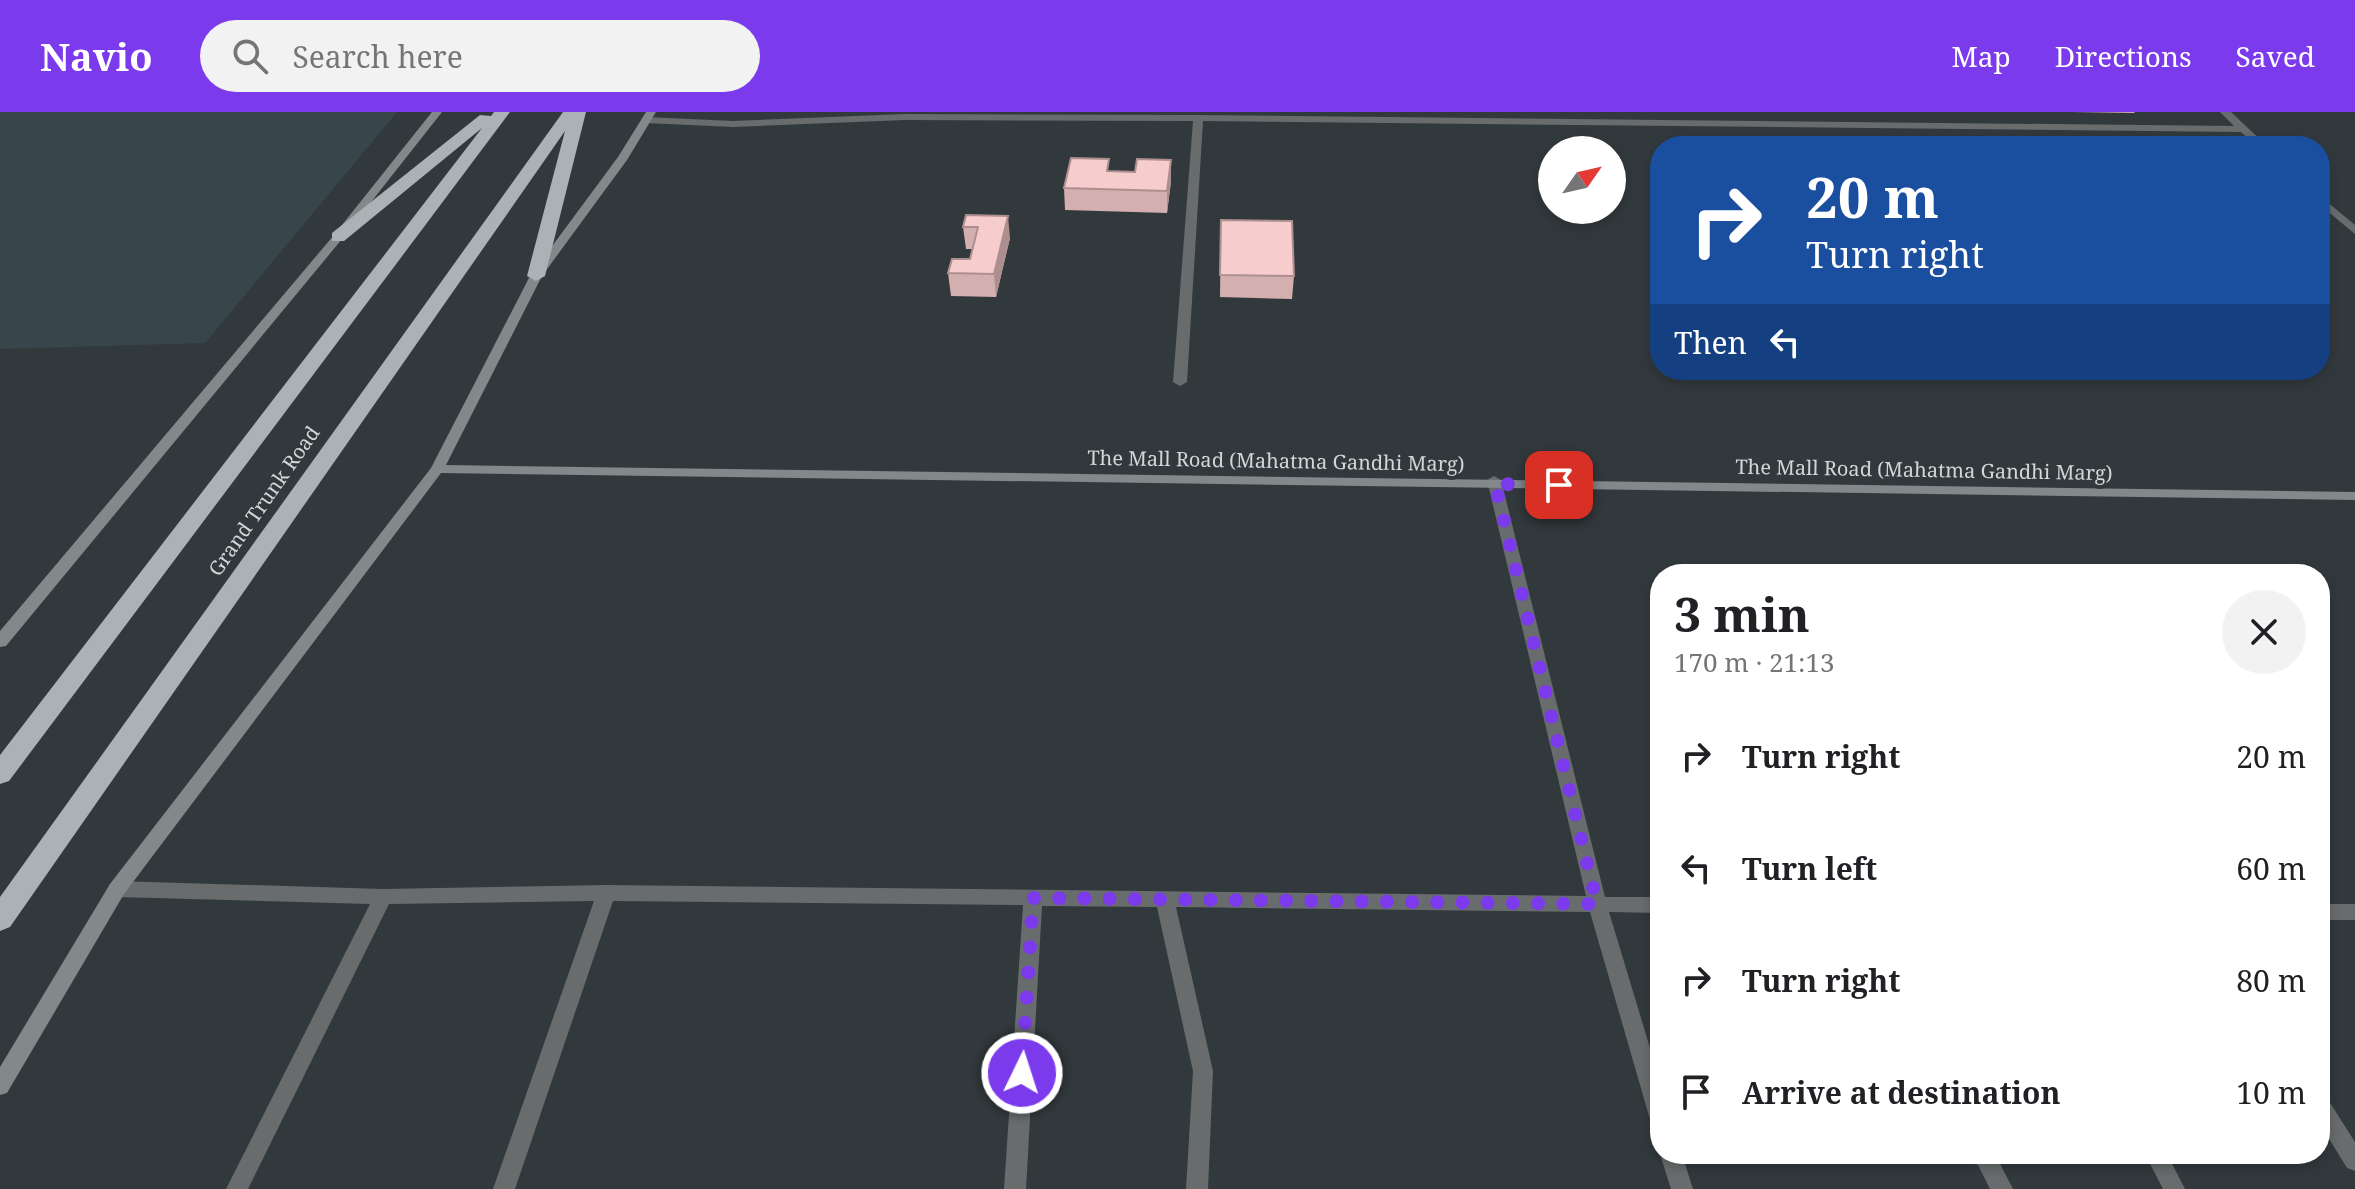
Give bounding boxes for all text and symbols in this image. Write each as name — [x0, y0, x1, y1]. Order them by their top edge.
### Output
search box — [200, 20, 760, 92]
text: Navio — [40, 30, 152, 82]
icon: search — [228, 34, 272, 78]
text: Search here — [292, 36, 463, 77]
text: Map — [1951, 37, 2011, 75]
text: Directions — [2055, 37, 2192, 75]
text: Saved — [2236, 37, 2315, 75]
north arrow — [1538, 136, 1626, 224]
map controls — [1538, 136, 1626, 224]
text: 20 m — [1806, 158, 1939, 234]
icon: right — [1674, 168, 1778, 272]
text: Turn right — [1806, 230, 1984, 279]
icon: left — [1763, 320, 1807, 364]
text: Then — [1674, 322, 1747, 363]
street label: Grand Trunk Road — [202, 420, 326, 581]
street label: The Mall Road (Mahatma Gandhi Marg) — [1087, 444, 1465, 477]
pin — [1525, 451, 1593, 519]
street label: The Mall Road (Mahatma Gandhi Marg) — [1735, 453, 2113, 486]
icon: arrive — [1537, 463, 1581, 507]
text: 3 min — [1674, 581, 1810, 646]
button: close — [2222, 590, 2306, 674]
text: 170 m · 21:13 — [1674, 644, 1835, 680]
icon: right — [1674, 734, 1718, 778]
text: Turn right — [1742, 736, 1900, 777]
text: 20 m — [2236, 736, 2306, 777]
icon: left — [1674, 846, 1718, 890]
text: Turn left — [1742, 848, 1877, 889]
text: 60 m — [2236, 848, 2306, 889]
icon: right — [1674, 958, 1718, 1002]
text: Turn right — [1742, 960, 1900, 1001]
text: 80 m — [2236, 960, 2306, 1001]
position arrow — [980, 1031, 1064, 1115]
icon: arrive — [1674, 1070, 1718, 1114]
text: Arrive at destination — [1742, 1072, 2061, 1113]
text: 10 m — [2236, 1072, 2306, 1113]

